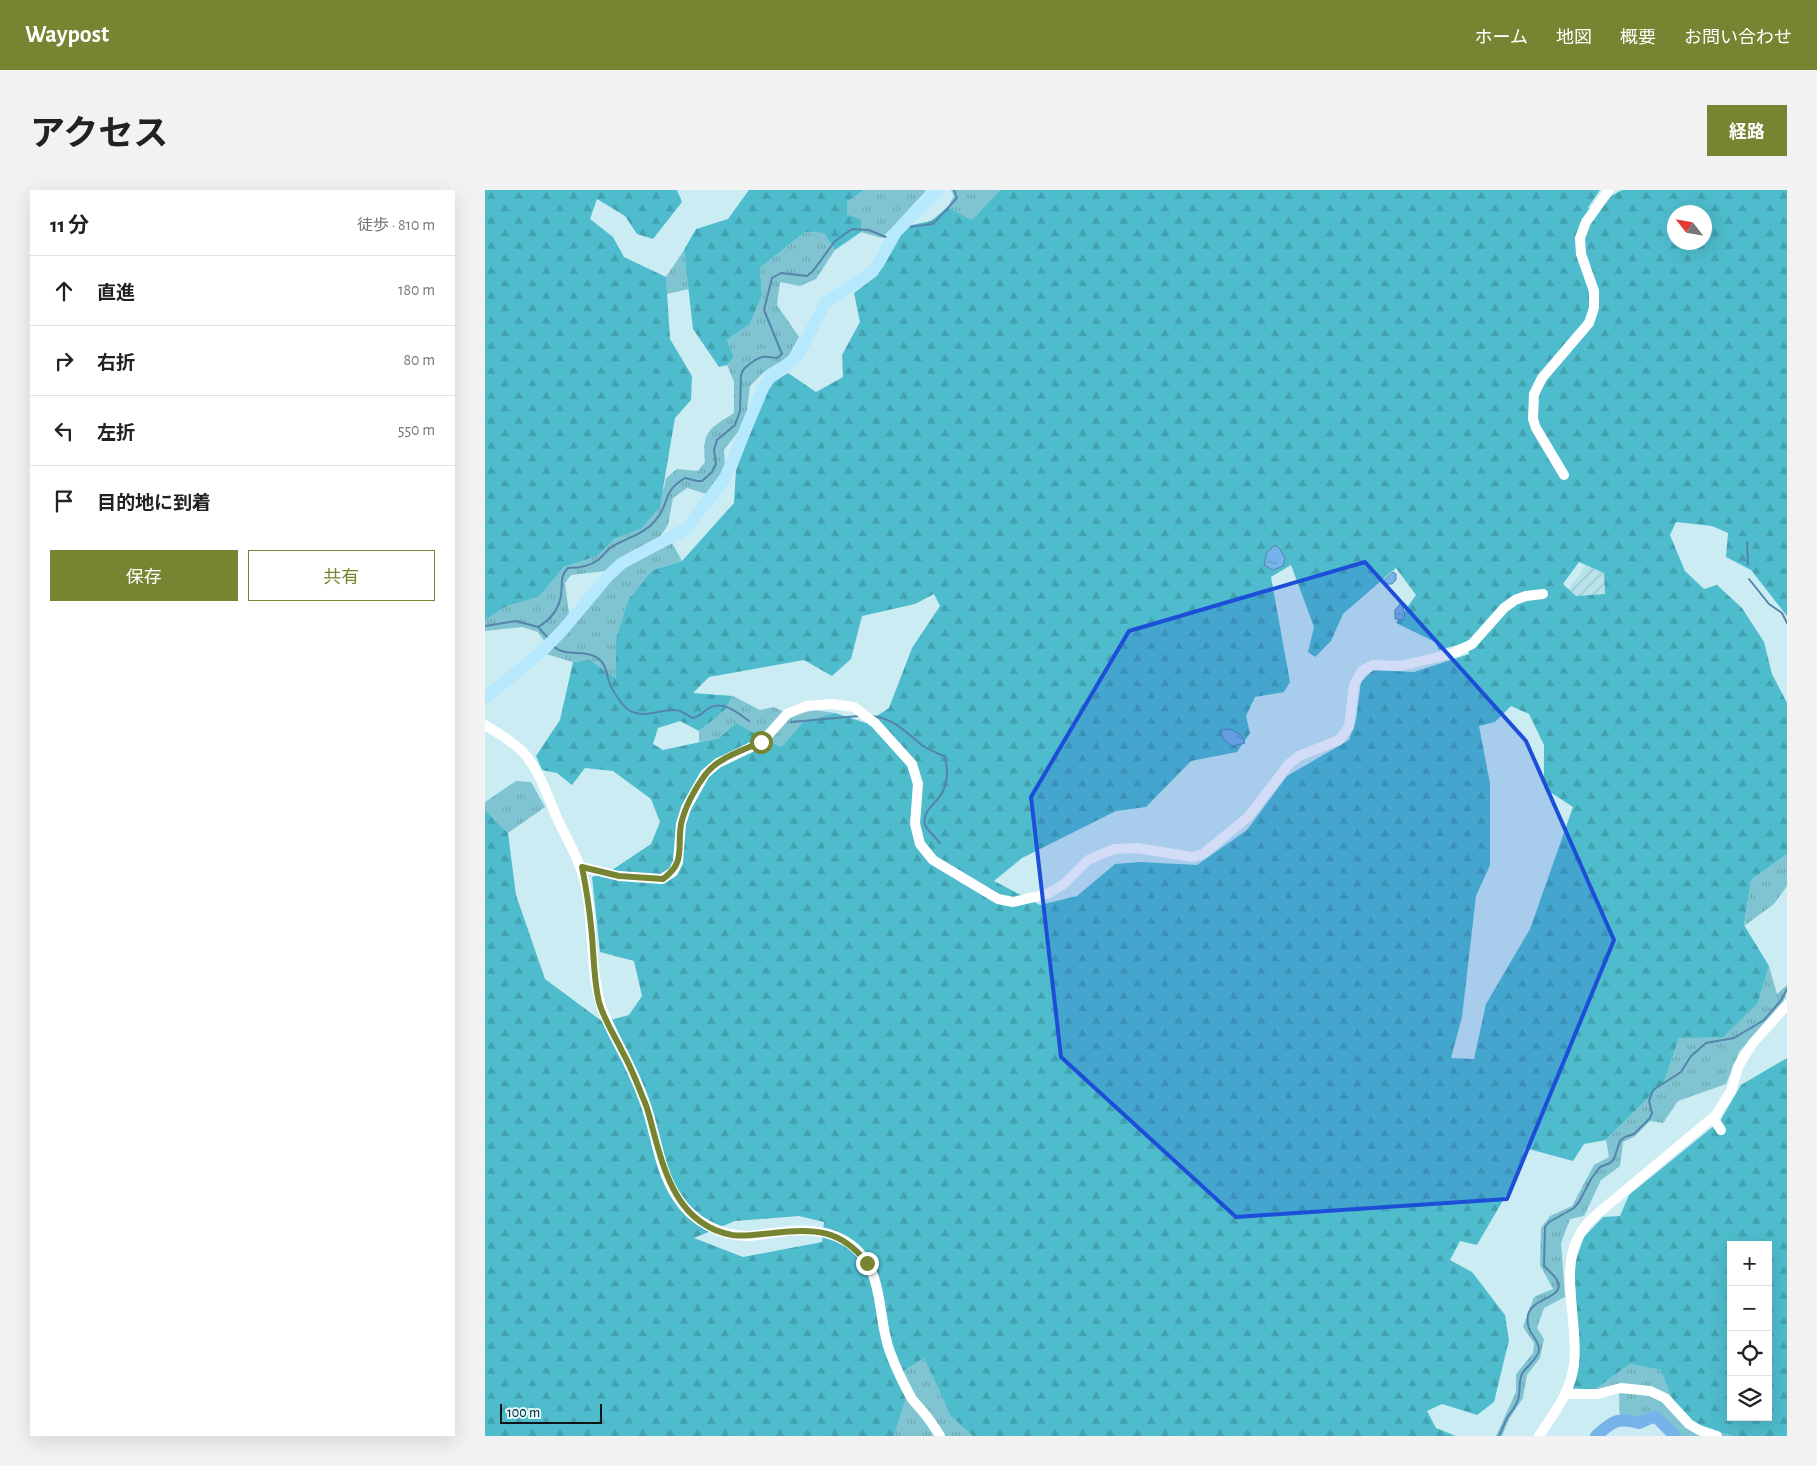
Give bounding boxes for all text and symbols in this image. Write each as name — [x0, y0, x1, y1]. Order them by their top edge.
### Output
text: Waypost — [25, 23, 109, 47]
text: ホーム — [1475, 29, 1528, 47]
text: 地図 — [1556, 29, 1592, 47]
text: 概要 — [1620, 29, 1656, 47]
text: お問い合わせ — [1684, 29, 1792, 47]
button: 経路 — [1707, 105, 1787, 156]
text: アクセス — [30, 117, 168, 152]
north arrow — [1667, 205, 1712, 250]
text: 11 分 — [50, 215, 89, 236]
text: 徒歩 · 810 m — [357, 217, 435, 233]
icon: ahead — [50, 277, 78, 305]
text: 180 m — [398, 282, 435, 298]
text: 直進 — [97, 284, 135, 303]
icon: right — [50, 347, 78, 375]
text: 80 m — [404, 352, 435, 368]
text: 右折 — [97, 354, 135, 373]
icon: left — [50, 417, 78, 445]
text: 550 m — [398, 422, 435, 438]
text: 左折 — [97, 424, 135, 443]
icon: arrive — [50, 487, 78, 515]
text: 目的地に到着 — [97, 494, 211, 513]
button: 保存 — [50, 550, 238, 601]
button: 共有 — [248, 550, 435, 601]
route start — [750, 731, 773, 754]
map controls — [1727, 1241, 1772, 1421]
button: + — [1727, 1241, 1772, 1286]
route end — [856, 1252, 879, 1275]
button: − — [1727, 1286, 1772, 1331]
button: locate — [1727, 1331, 1772, 1376]
button: layers — [1727, 1376, 1772, 1421]
scale bar — [500, 1401, 603, 1424]
text: 100 m — [507, 1406, 540, 1420]

